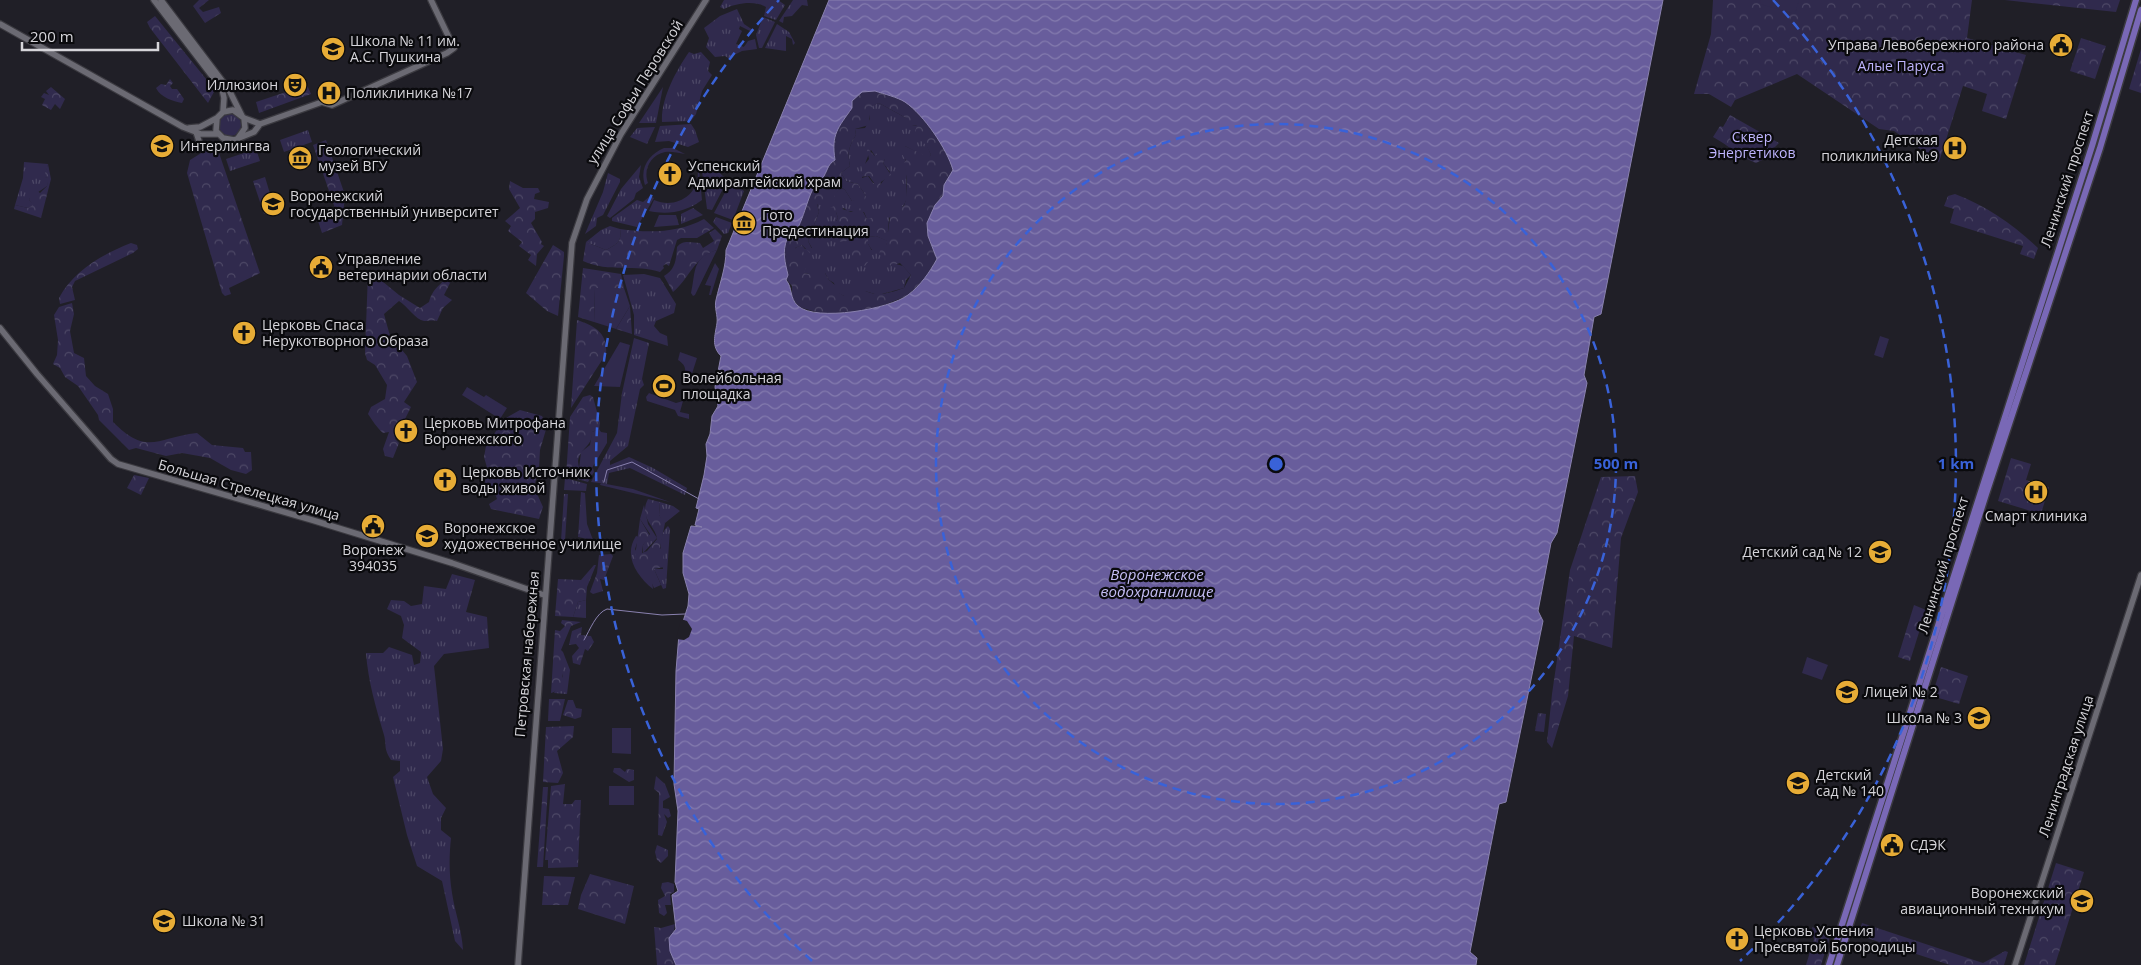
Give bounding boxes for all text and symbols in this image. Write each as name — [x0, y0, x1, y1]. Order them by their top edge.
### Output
street label: улица Софьи Перовской — [582, 16, 687, 167]
scale bar — [22, 20, 159, 52]
text: 200 m — [30, 26, 74, 46]
place label: Школа № 11 им. А.С. Пушкина — [350, 31, 460, 66]
public building icon: Управа Левобережного района — [2048, 32, 2074, 58]
place label: Управа Левобережного района — [1828, 35, 2044, 54]
school or university icon: Школа № 11 им. А.С. Пушкина — [320, 36, 346, 62]
park label: Алые Паруса — [1857, 56, 1945, 75]
theatre icon: Иллюзион — [282, 72, 308, 98]
place label: Иллюзион — [207, 75, 278, 94]
hospital icon: Поликлиника №17 — [316, 80, 342, 106]
place label: Поликлиника №17 — [346, 83, 472, 102]
street label: Ленинский проспект — [2035, 108, 2098, 250]
park label: Сквер Энергетиков — [1708, 127, 1796, 162]
place label: Детская поликлиника №9 — [1821, 130, 1938, 165]
school or university icon: Интерлингва — [149, 133, 175, 159]
hospital icon: Детская поликлиника №9 — [1942, 135, 1968, 161]
place label: Интерлингва — [180, 136, 270, 155]
place label: Геологический музей ВГУ — [318, 140, 421, 175]
museum icon: Геологический музей ВГУ — [287, 145, 313, 171]
place label: Успенский Адмиралтейский храм — [688, 156, 841, 191]
church icon: Успенский Адмиралтейский храм — [657, 161, 683, 187]
place label: Воронежский государственный университет — [290, 186, 499, 221]
school or university icon: Воронежский государственный университет — [260, 191, 286, 217]
place label: Гото Предестинация — [762, 205, 869, 240]
museum icon: Гото Предестинация — [731, 210, 757, 236]
place label: Управление ветеринарии области — [338, 249, 487, 284]
public building icon: Управление ветеринарии области — [308, 254, 334, 280]
place label: Церковь Спаса Нерукотворного Образа — [262, 315, 429, 350]
church icon: Церковь Спаса Нерукотворного Образа — [231, 320, 257, 346]
place label: Волейбольная площадка — [682, 368, 782, 403]
sports icon: Волейбольная площадка — [651, 373, 677, 399]
place label: Церковь Митрофана Воронежского — [424, 413, 566, 448]
church icon: Церковь Митрофана Воронежского — [393, 418, 419, 444]
text: 500 m — [1594, 453, 1638, 473]
text: 1 km — [1938, 453, 1974, 473]
street label: Большая Стрелецкая улица — [156, 454, 342, 525]
centre of rings — [1267, 455, 1285, 473]
place label: Церковь Источник воды живой — [462, 462, 591, 497]
church icon: Церковь Источник воды живой — [432, 467, 458, 493]
hospital icon: Смарт клиника — [2023, 479, 2049, 505]
street label: Ленинский проспект — [1913, 494, 1973, 636]
place label: Смарт клиника — [1985, 506, 2087, 525]
public building icon: Воронеж 394035 — [360, 513, 386, 539]
place label: Воронежское художественное училище — [444, 518, 622, 553]
school or university icon: Воронежское художественное училище — [414, 523, 440, 549]
school or university icon: Детский сад № 12 — [1867, 539, 1893, 565]
place label: Воронеж 394035 — [342, 540, 404, 575]
place label: Детский сад № 12 — [1743, 542, 1862, 561]
water label: Воронежское водохранилище — [1101, 564, 1214, 601]
street label: Петровская набережная — [510, 570, 543, 738]
school or university icon: Лицей № 2 — [1834, 679, 1860, 705]
place label: Лицей № 2 — [1864, 682, 1938, 701]
street label: Ленинградская улица — [2034, 692, 2097, 839]
school or university icon: Школа № 3 — [1966, 705, 1992, 731]
place label: Школа № 3 — [1887, 708, 1962, 727]
place label: Детский сад № 140 — [1816, 765, 1884, 800]
school or university icon: Детский сад № 140 — [1785, 770, 1811, 796]
public building icon: СДЭК — [1879, 832, 1905, 858]
place label: СДЭК — [1910, 835, 1946, 854]
place label: Воронежский авиационный техникум — [1900, 883, 2064, 918]
school or university icon: Воронежский авиационный техникум — [2069, 888, 2095, 914]
school or university icon: Школа № 31 — [151, 908, 177, 934]
place label: Школа № 31 — [182, 911, 265, 930]
place label: Церковь Успения Пресвятой Богородицы — [1754, 921, 1916, 956]
church icon: Церковь Успения Пресвятой Богородицы — [1724, 926, 1750, 952]

